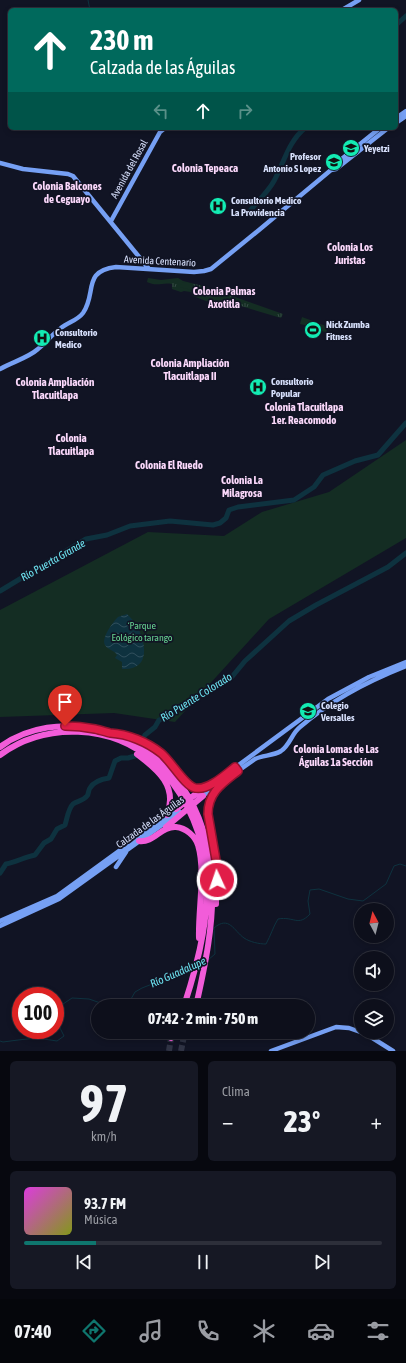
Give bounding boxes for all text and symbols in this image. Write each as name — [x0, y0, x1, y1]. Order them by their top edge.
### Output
icon: ahead — [24, 24, 76, 76]
text: 230 m — [90, 24, 153, 56]
text: Calzada de las Águilas — [90, 57, 235, 78]
icon: left — [150, 100, 172, 122]
icon: ahead — [192, 100, 214, 122]
icon: right — [234, 100, 256, 122]
street label: Avenida del Rosal — [108, 138, 150, 200]
school or university icon: Yeyetzi — [341, 138, 361, 158]
place label: Yeyetzi — [363, 143, 390, 154]
place label: Profesor Antonio S Lopez — [263, 151, 322, 174]
school or university icon: Profesor Antonio S Lopez — [324, 152, 344, 172]
district label: Colonia Tepeaca — [172, 162, 238, 174]
district label: Colonia Balcones de Ceguayo — [32, 180, 102, 205]
place label: Consultorio Medico La Providencia — [231, 195, 302, 218]
hospital icon: Consultorio Medico La Providencia — [208, 196, 228, 216]
district label: Colonia Los Juristas — [327, 241, 373, 266]
street label: Avenida Centenario — [124, 254, 197, 268]
district label: Colonia Palmas Axotitla — [193, 285, 255, 310]
place label: Nick Zumba Fitness — [326, 319, 370, 342]
sports icon: Nick Zumba Fitness — [303, 320, 323, 340]
place label: Consultorio Medico — [55, 327, 98, 350]
hospital icon: Consultorio Medico — [32, 328, 52, 348]
district label: Colonia Ampliación Tlacuitlapa II — [151, 357, 229, 382]
district label: Colonia Ampliación Tlacuitlapa — [16, 376, 94, 401]
place label: Consultorio Popular — [271, 376, 314, 399]
hospital icon: Consultorio Popular — [248, 377, 268, 397]
district label: Colonia Tlacuitlapa 1er. Reacomodo — [265, 401, 343, 426]
district label: Colonia Tlacuitlapa — [48, 432, 94, 457]
district label: Colonia El Ruedo — [135, 459, 203, 471]
district label: Colonia La Milagrosa — [221, 474, 263, 499]
water label: Río Puerta Grande — [19, 537, 87, 583]
park label: ´Parque Eológico tarango — [111, 620, 173, 643]
water label: Río Puente Colorado — [158, 670, 234, 724]
pin — [48, 685, 82, 726]
icon: arrive — [54, 691, 76, 713]
place label: Colegio Versalles — [320, 700, 355, 723]
school or university icon: Colegio Versalles — [298, 701, 318, 721]
district label: Colonia Lomas de Las Águilas 1a Sección — [293, 743, 379, 768]
street label: Calzada de las Águilas — [114, 794, 186, 850]
position arrow — [196, 859, 238, 901]
north arrow — [354, 903, 394, 943]
map controls — [354, 903, 394, 1039]
button: sound — [354, 951, 394, 991]
water label: Río Guadalupe — [148, 954, 208, 990]
speed limit sign: 100 — [12, 987, 64, 1039]
button: layers — [354, 999, 394, 1039]
text: 07:42 · 2 min · 750 m — [148, 1010, 258, 1027]
text: 97 — [80, 1073, 128, 1133]
text: Clima — [222, 1084, 250, 1099]
text: 23° — [284, 1104, 320, 1138]
text: − — [222, 1108, 233, 1134]
text: + — [371, 1108, 382, 1134]
text: km/h — [91, 1129, 117, 1144]
text: 93.7 FM — [84, 1195, 126, 1212]
text: Música — [84, 1212, 117, 1227]
icon: previous — [73, 1251, 95, 1273]
icon: pause — [192, 1251, 214, 1273]
icon: next — [311, 1251, 333, 1273]
icon: directions — [80, 1317, 108, 1345]
icon: music — [137, 1317, 165, 1345]
icon: phone — [194, 1317, 222, 1345]
icon: climate — [250, 1317, 278, 1345]
icon: car — [307, 1317, 335, 1345]
icon: filters — [364, 1317, 392, 1345]
text: 07:40 — [14, 1321, 51, 1342]

